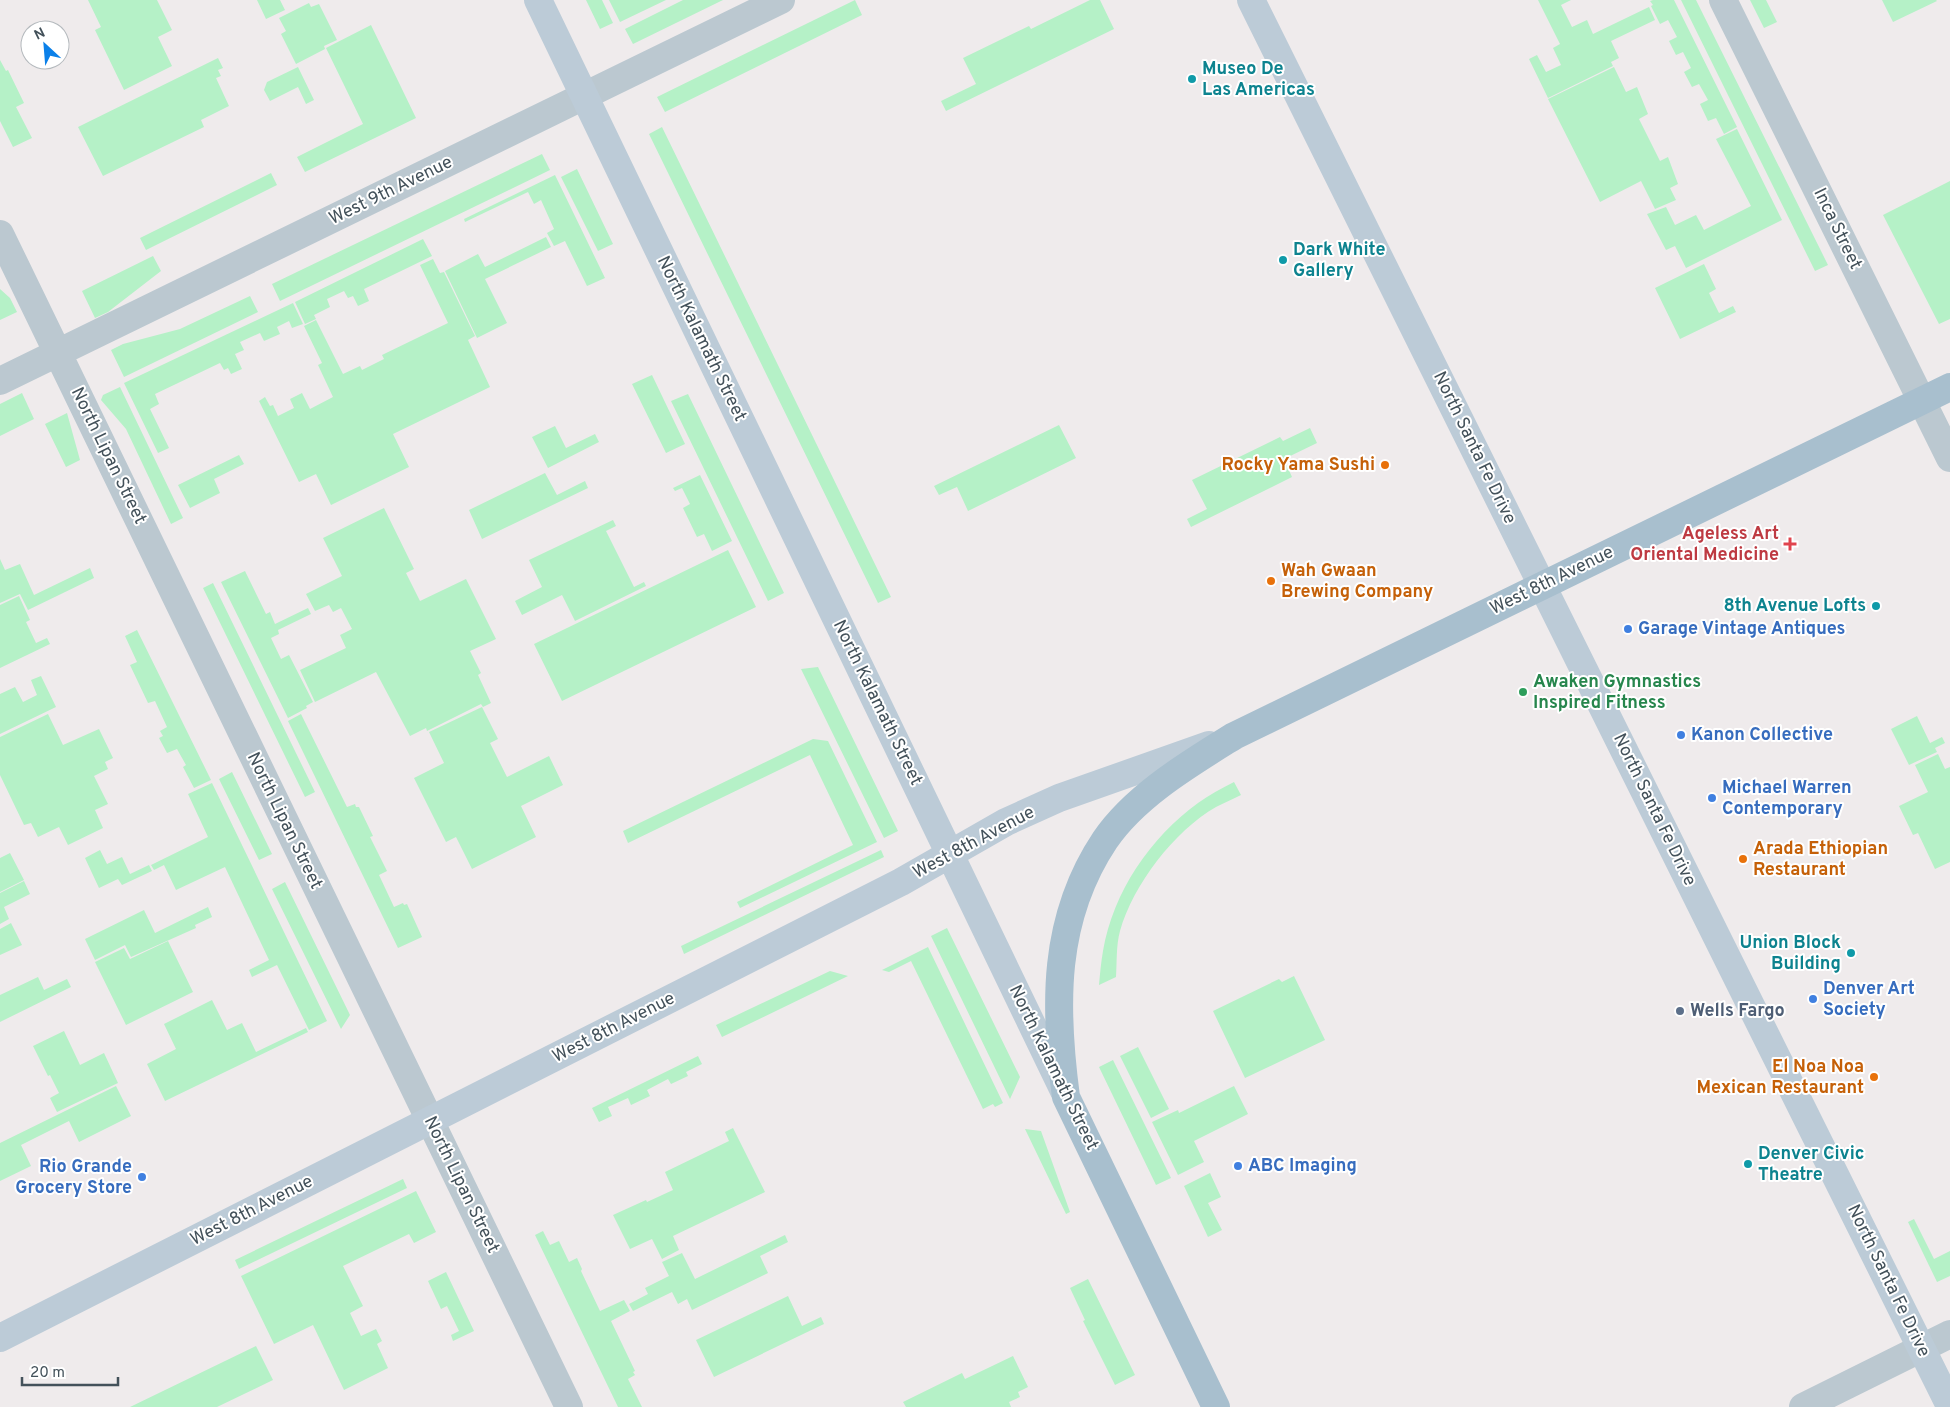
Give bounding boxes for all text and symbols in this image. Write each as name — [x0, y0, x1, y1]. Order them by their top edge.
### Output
north arrow — [20, 20, 70, 70]
text: N — [32, 25, 48, 45]
place label: Museo De Las Americas — [1202, 58, 1315, 102]
marker: Museo De Las Americas — [1186, 73, 1198, 85]
street label: West 9th Avenue — [325, 151, 457, 231]
street label: Inca Street — [1807, 185, 1867, 273]
place label: Dark White Gallery — [1293, 239, 1386, 283]
street label: North Kalamath Street — [651, 253, 751, 425]
marker: Dark White Gallery — [1277, 254, 1289, 266]
street label: North Santa Fe Drive — [1427, 368, 1521, 528]
street label: North Lipan Street — [65, 384, 151, 528]
place label: Rocky Yama Sushi — [1222, 454, 1375, 477]
marker: Rocky Yama Sushi — [1379, 459, 1391, 471]
place label: Ageless Art Oriental Medicine — [1630, 523, 1779, 567]
marker: Ageless Art Oriental Medicine — [1783, 537, 1797, 551]
street label: West 8th Avenue — [1487, 541, 1617, 621]
place label: Wah Gwaan Brewing Company — [1281, 560, 1433, 604]
marker: Wah Gwaan Brewing Company — [1265, 575, 1277, 587]
place label: 8th Avenue Lofts — [1723, 595, 1866, 618]
marker: 8th Avenue Lofts — [1870, 600, 1882, 612]
street label: North Kalamath Street — [827, 617, 927, 789]
place label: Garage Vintage Antiques — [1638, 618, 1845, 641]
marker: Garage Vintage Antiques — [1622, 623, 1634, 635]
place label: Awaken Gymnastics Inspired Fitness — [1533, 671, 1701, 715]
marker: Awaken Gymnastics Inspired Fitness — [1517, 686, 1529, 698]
place label: Kanon Collective — [1691, 724, 1833, 747]
marker: Kanon Collective — [1675, 729, 1687, 741]
street label: North Santa Fe Drive — [1607, 730, 1701, 890]
street label: North Lipan Street — [241, 749, 327, 893]
place label: Michael Warren Contemporary — [1722, 777, 1852, 821]
marker: Michael Warren Contemporary — [1706, 792, 1718, 804]
street label: West 8th Avenue — [909, 801, 1039, 885]
place label: Arada Ethiopian Restaurant — [1753, 838, 1888, 882]
marker: Arada Ethiopian Restaurant — [1737, 853, 1749, 865]
place label: Union Block Building — [1739, 932, 1841, 976]
marker: Union Block Building — [1845, 947, 1857, 959]
place label: Denver Art Society — [1823, 978, 1915, 1022]
street label: North Kalamath Street — [1003, 982, 1103, 1154]
street label: West 8th Avenue — [549, 987, 679, 1069]
marker: Denver Art Society — [1807, 993, 1819, 1005]
place label: Wells Fargo — [1690, 1000, 1785, 1023]
marker: Wells Fargo — [1674, 1005, 1686, 1017]
place label: El Noa Noa Mexican Restaurant — [1697, 1056, 1864, 1100]
marker: El Noa Noa Mexican Restaurant — [1868, 1071, 1880, 1083]
street label: North Lipan Street — [418, 1113, 504, 1257]
place label: Denver Civic Theatre — [1758, 1143, 1864, 1187]
place label: ABC Imaging — [1248, 1155, 1357, 1178]
place label: Rio Grande Grocery Store — [15, 1156, 132, 1200]
marker: Denver Civic Theatre — [1742, 1158, 1754, 1170]
marker: ABC Imaging — [1232, 1160, 1244, 1172]
street label: West 8th Avenue — [187, 1170, 317, 1252]
marker: Rio Grande Grocery Store — [136, 1171, 148, 1183]
street label: North Santa Fe Drive — [1841, 1201, 1935, 1361]
scale bar — [22, 1354, 119, 1386]
text: 20 m — [30, 1364, 65, 1383]

